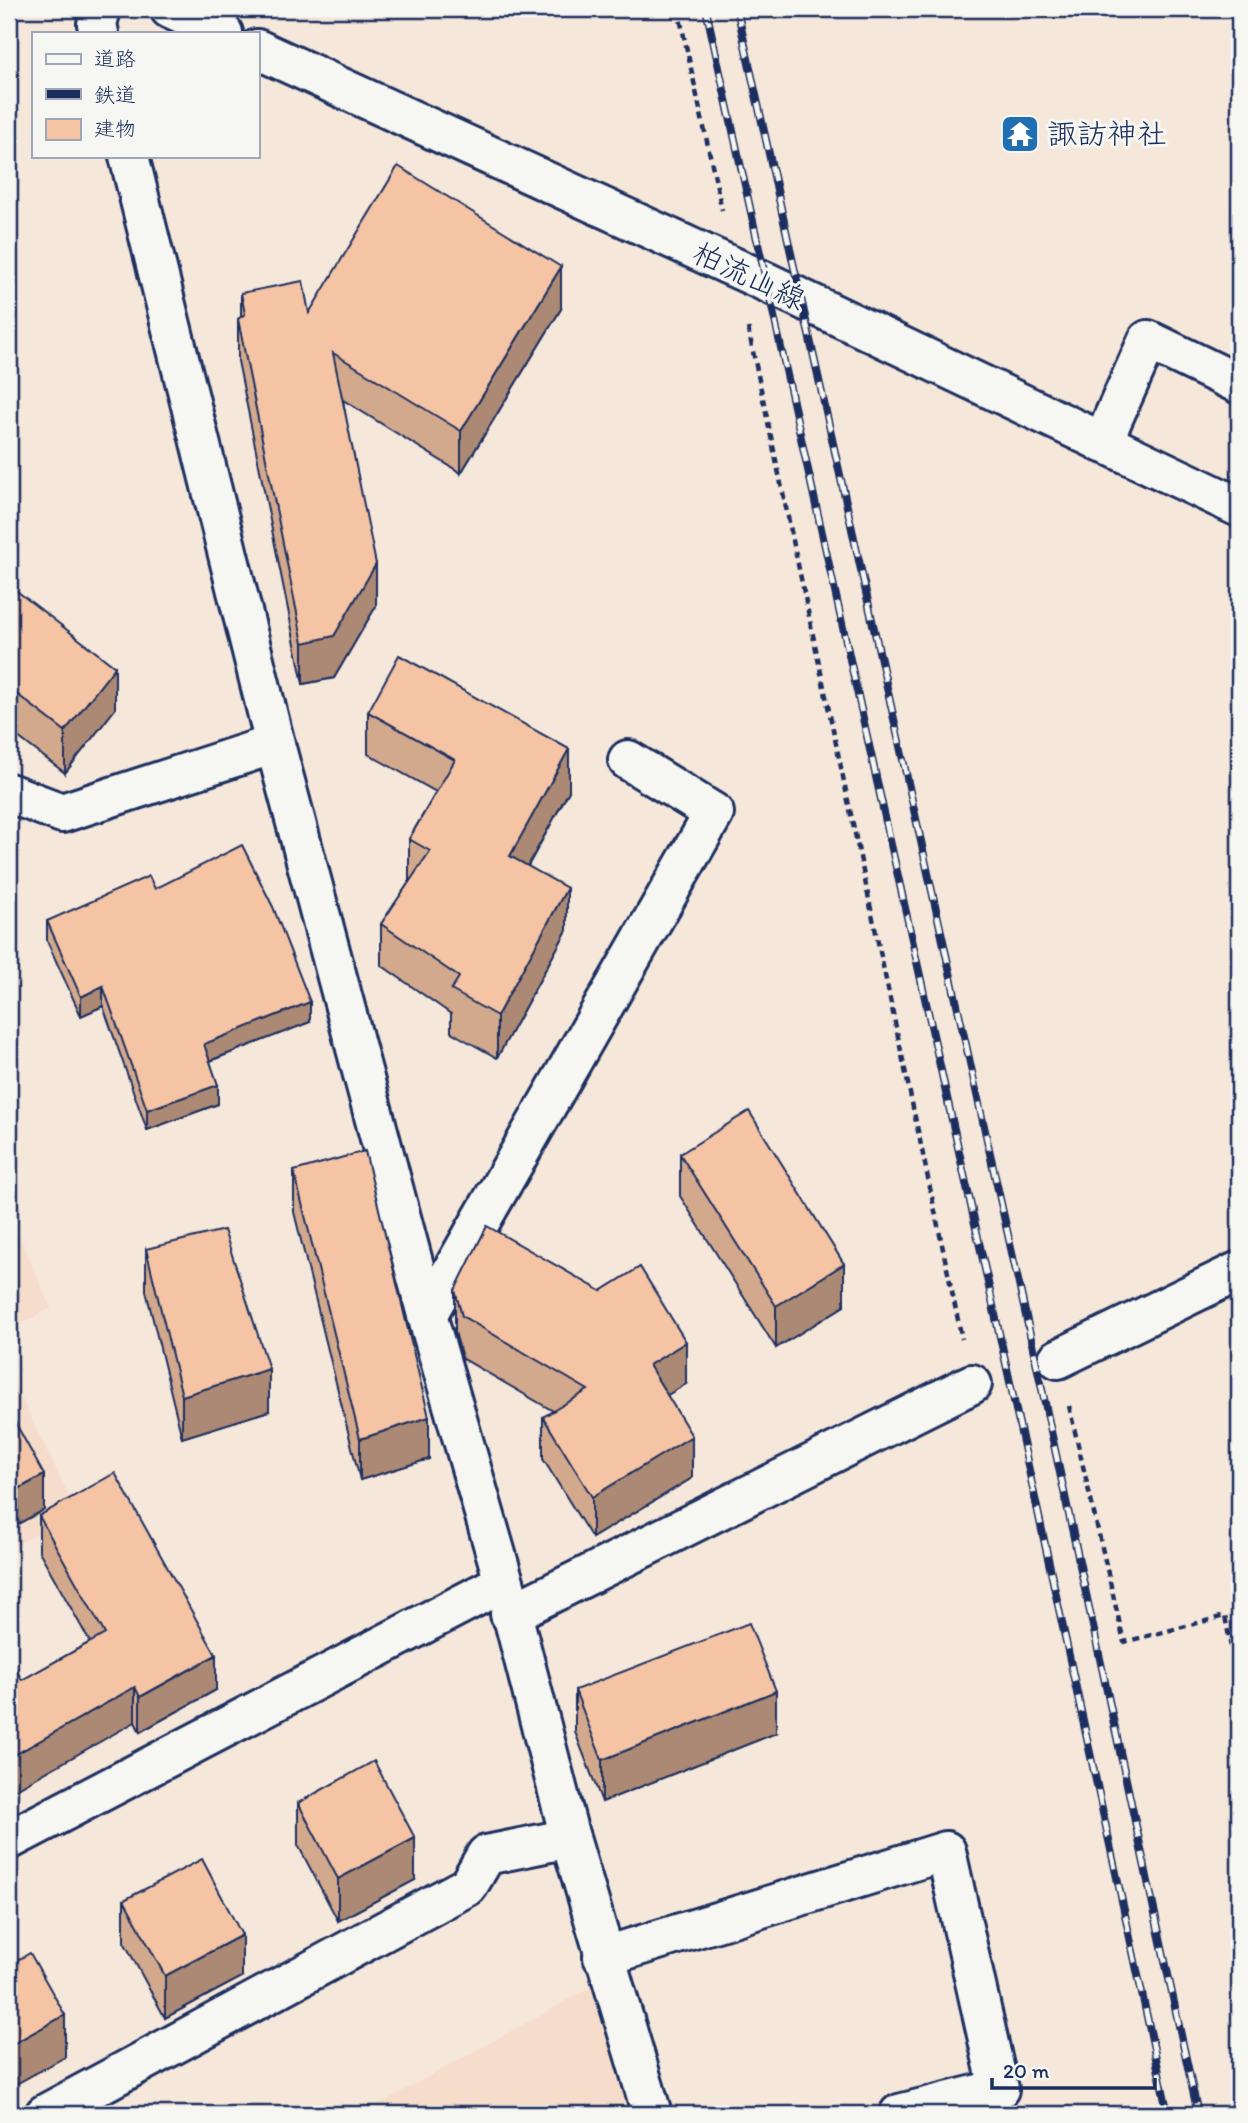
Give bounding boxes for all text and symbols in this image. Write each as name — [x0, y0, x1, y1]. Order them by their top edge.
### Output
legend — [32, 32, 259, 158]
text: 道路 — [94, 46, 136, 71]
text: 鉄道 — [94, 82, 136, 107]
temple icon: 諏訪神社 — [999, 113, 1041, 155]
place label: 諏訪神社 — [1047, 115, 1167, 152]
text: 建物 — [94, 116, 136, 141]
street label: 柏流山線 — [687, 233, 811, 318]
scale bar — [992, 2046, 1155, 2090]
text: 20 m — [1003, 2058, 1050, 2083]

